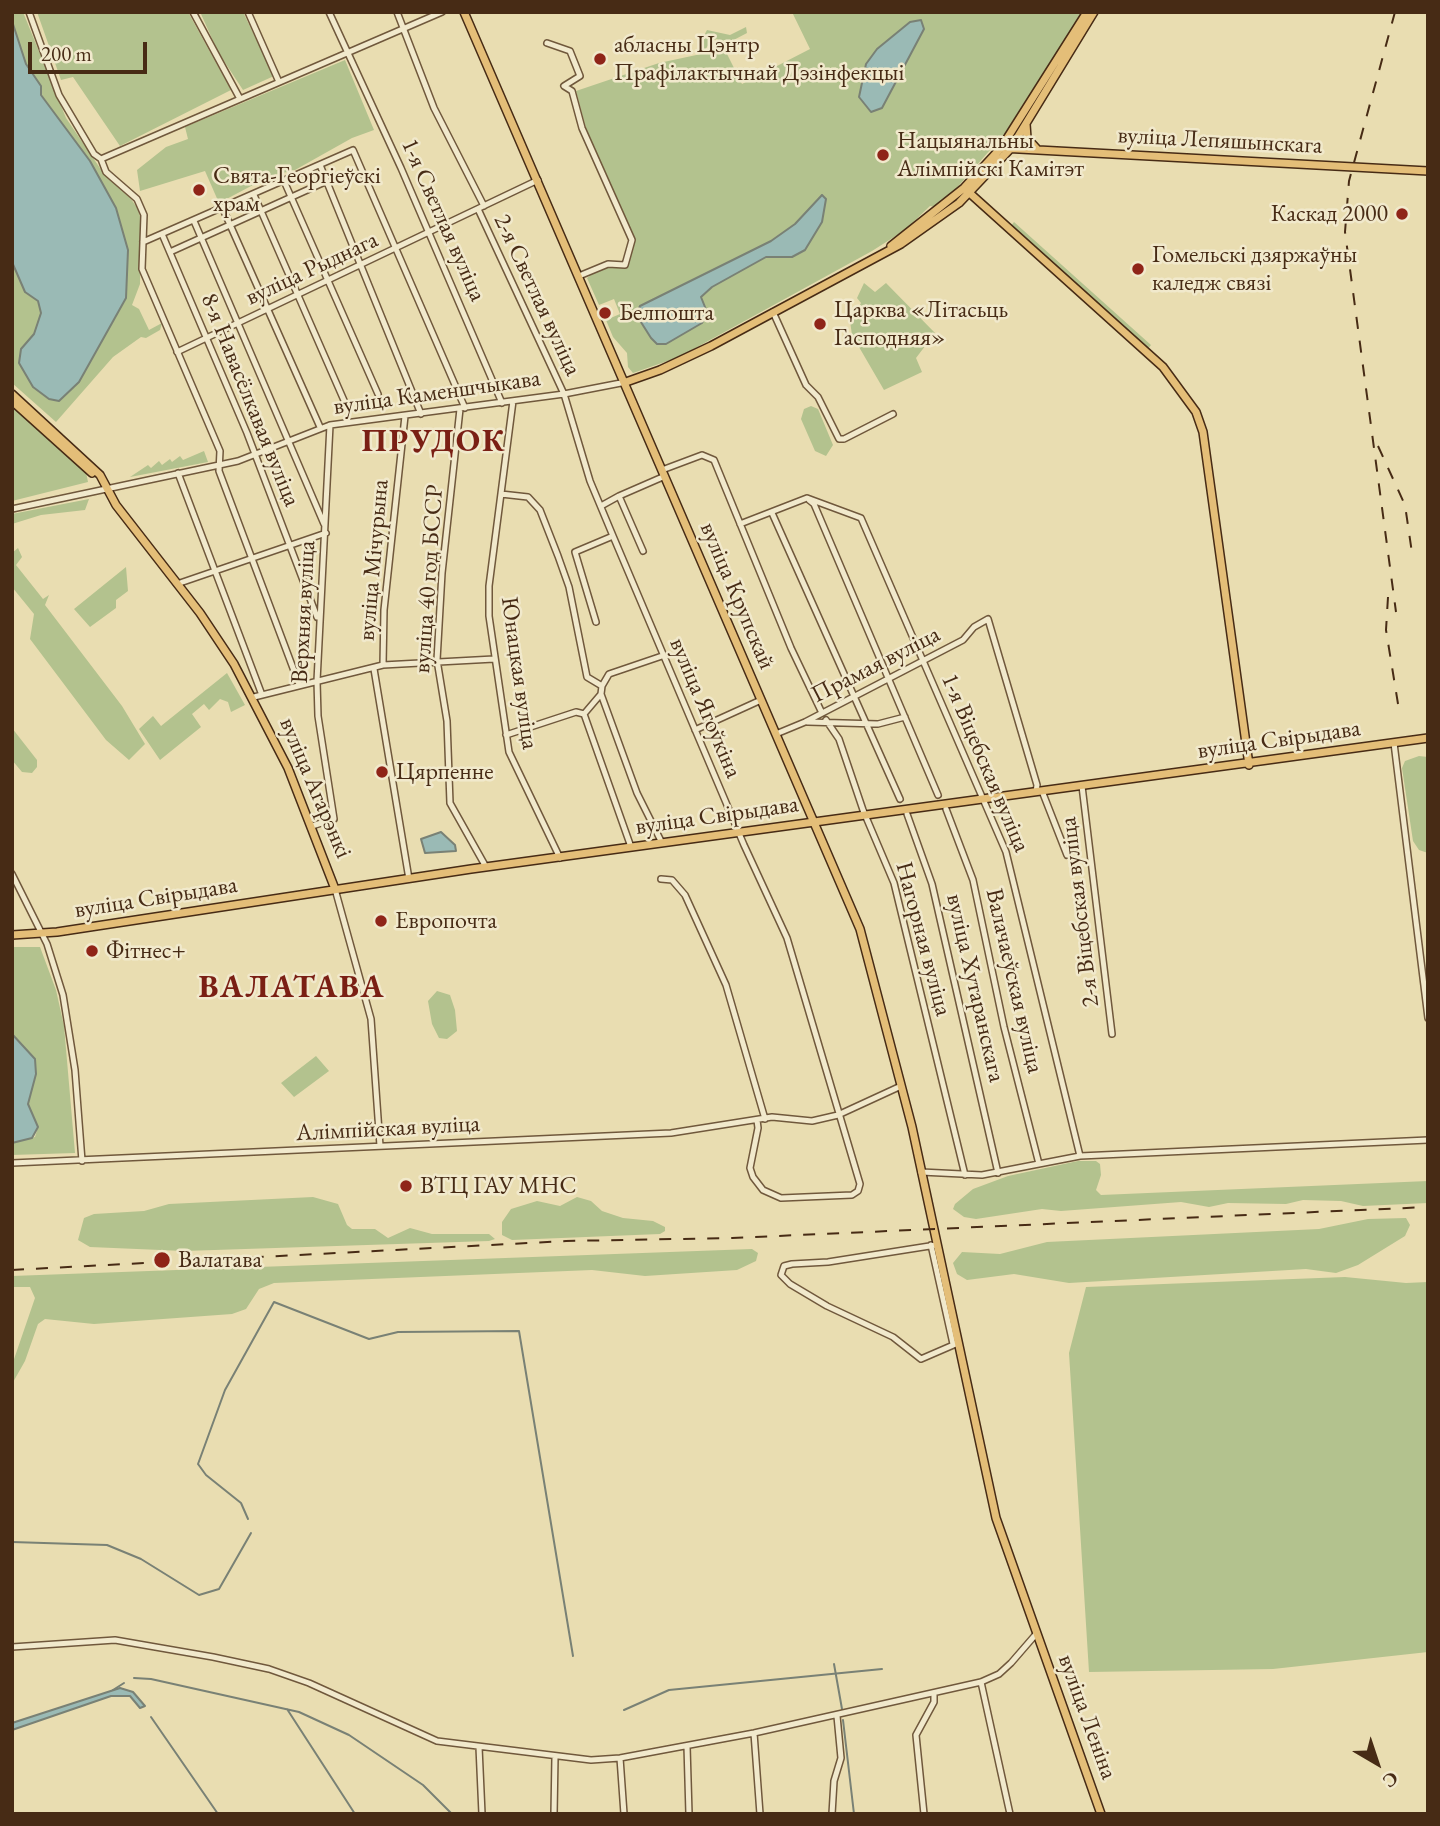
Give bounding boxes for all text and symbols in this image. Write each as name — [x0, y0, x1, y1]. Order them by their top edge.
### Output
scale bar — [32, 28, 150, 72]
place label: абласны Цэнтр Прафілактычнай Дэзінфекцыі — [614, 31, 904, 87]
text: 200 m — [41, 40, 92, 67]
marker: абласны Цэнтр Прафілактычнай Дэзінфекцыі — [592, 51, 608, 67]
street label: вуліца Лепяшынскага — [1117, 121, 1323, 161]
place label: Нацыянальны Алімпійскі Камітэт — [897, 127, 1084, 183]
street label: 1-я Светлая вуліца — [394, 134, 492, 306]
marker: Нацыянальны Алімпійскі Камітэт — [875, 147, 891, 163]
place label: Свята-Георгіеўскі храм — [213, 162, 381, 218]
marker: Свята-Георгіеўскі храм — [191, 182, 207, 198]
place label: Каскад 2000 — [1271, 200, 1388, 228]
marker: Каскад 2000 — [1394, 206, 1410, 222]
street label: 2-я Светлая вуліца — [487, 210, 587, 380]
street label: вуліца Рыднага — [241, 226, 383, 312]
place label: Гомельскі дзяржаўны каледж связі — [1152, 241, 1357, 297]
marker: Гомельскі дзяржаўны каледж связі — [1130, 261, 1146, 277]
street label: 8-я Навасёлкавая вуліца — [194, 289, 306, 511]
place label: Царква «Літасьць Гасподняя» — [834, 296, 1008, 352]
place label: Белпошта — [619, 299, 714, 327]
marker: Белпошта — [597, 305, 613, 321]
marker: Царква «Літасьць Гасподняя» — [812, 316, 828, 332]
street label: вуліца Каменшчыкава — [332, 364, 542, 422]
district label: ПРУДОК — [362, 423, 506, 461]
street label: вуліца Мічурына — [353, 478, 395, 642]
street label: вуліца 40 год БССР — [408, 484, 450, 674]
street label: вуліца Крупскай — [693, 518, 781, 674]
street label: Верхняя вуліца — [286, 540, 322, 684]
street label: Юнацкая вуліца — [494, 595, 544, 751]
street label: Прамая вуліца — [807, 620, 945, 710]
street label: вуліца Ягоўкіна — [663, 633, 747, 783]
street label: 1-я Віцебская вуліца — [934, 669, 1036, 857]
street label: вуліца Агарэнкі — [272, 713, 358, 863]
street label: вуліца Свірыдава — [1196, 714, 1362, 766]
place label: Цярпенне — [396, 758, 494, 786]
marker: Цярпенне — [374, 764, 390, 780]
street label: вуліца Свірыдава — [634, 790, 800, 842]
street label: 2-я Віцебская вуліца — [1054, 815, 1106, 1009]
street label: Нагорная вуліца — [889, 859, 957, 1019]
street label: вуліца Свірыдава — [73, 871, 239, 925]
street label: Валачаеўская вуліца — [979, 886, 1049, 1076]
street label: вуліца Хутаранскага — [939, 891, 1011, 1085]
place label: Европочта — [395, 907, 497, 935]
marker: Европочта — [373, 913, 389, 929]
place label: Фітнес+ — [106, 937, 186, 965]
marker: Фітнес+ — [84, 943, 100, 959]
district label: ВАЛАТАВА — [200, 969, 384, 1007]
street label: Алімпійская вуліца — [295, 1110, 481, 1148]
place label: ВТЦ ГАУ МНС — [420, 1172, 577, 1200]
marker: ВТЦ ГАУ МНС — [398, 1178, 414, 1194]
place label: Валатава — [178, 1246, 262, 1274]
marker: Валатава — [152, 1250, 172, 1270]
street label: вуліца Леніна — [1051, 1651, 1123, 1783]
north arrow — [1342, 1728, 1412, 1798]
text: С — [1377, 1766, 1404, 1794]

